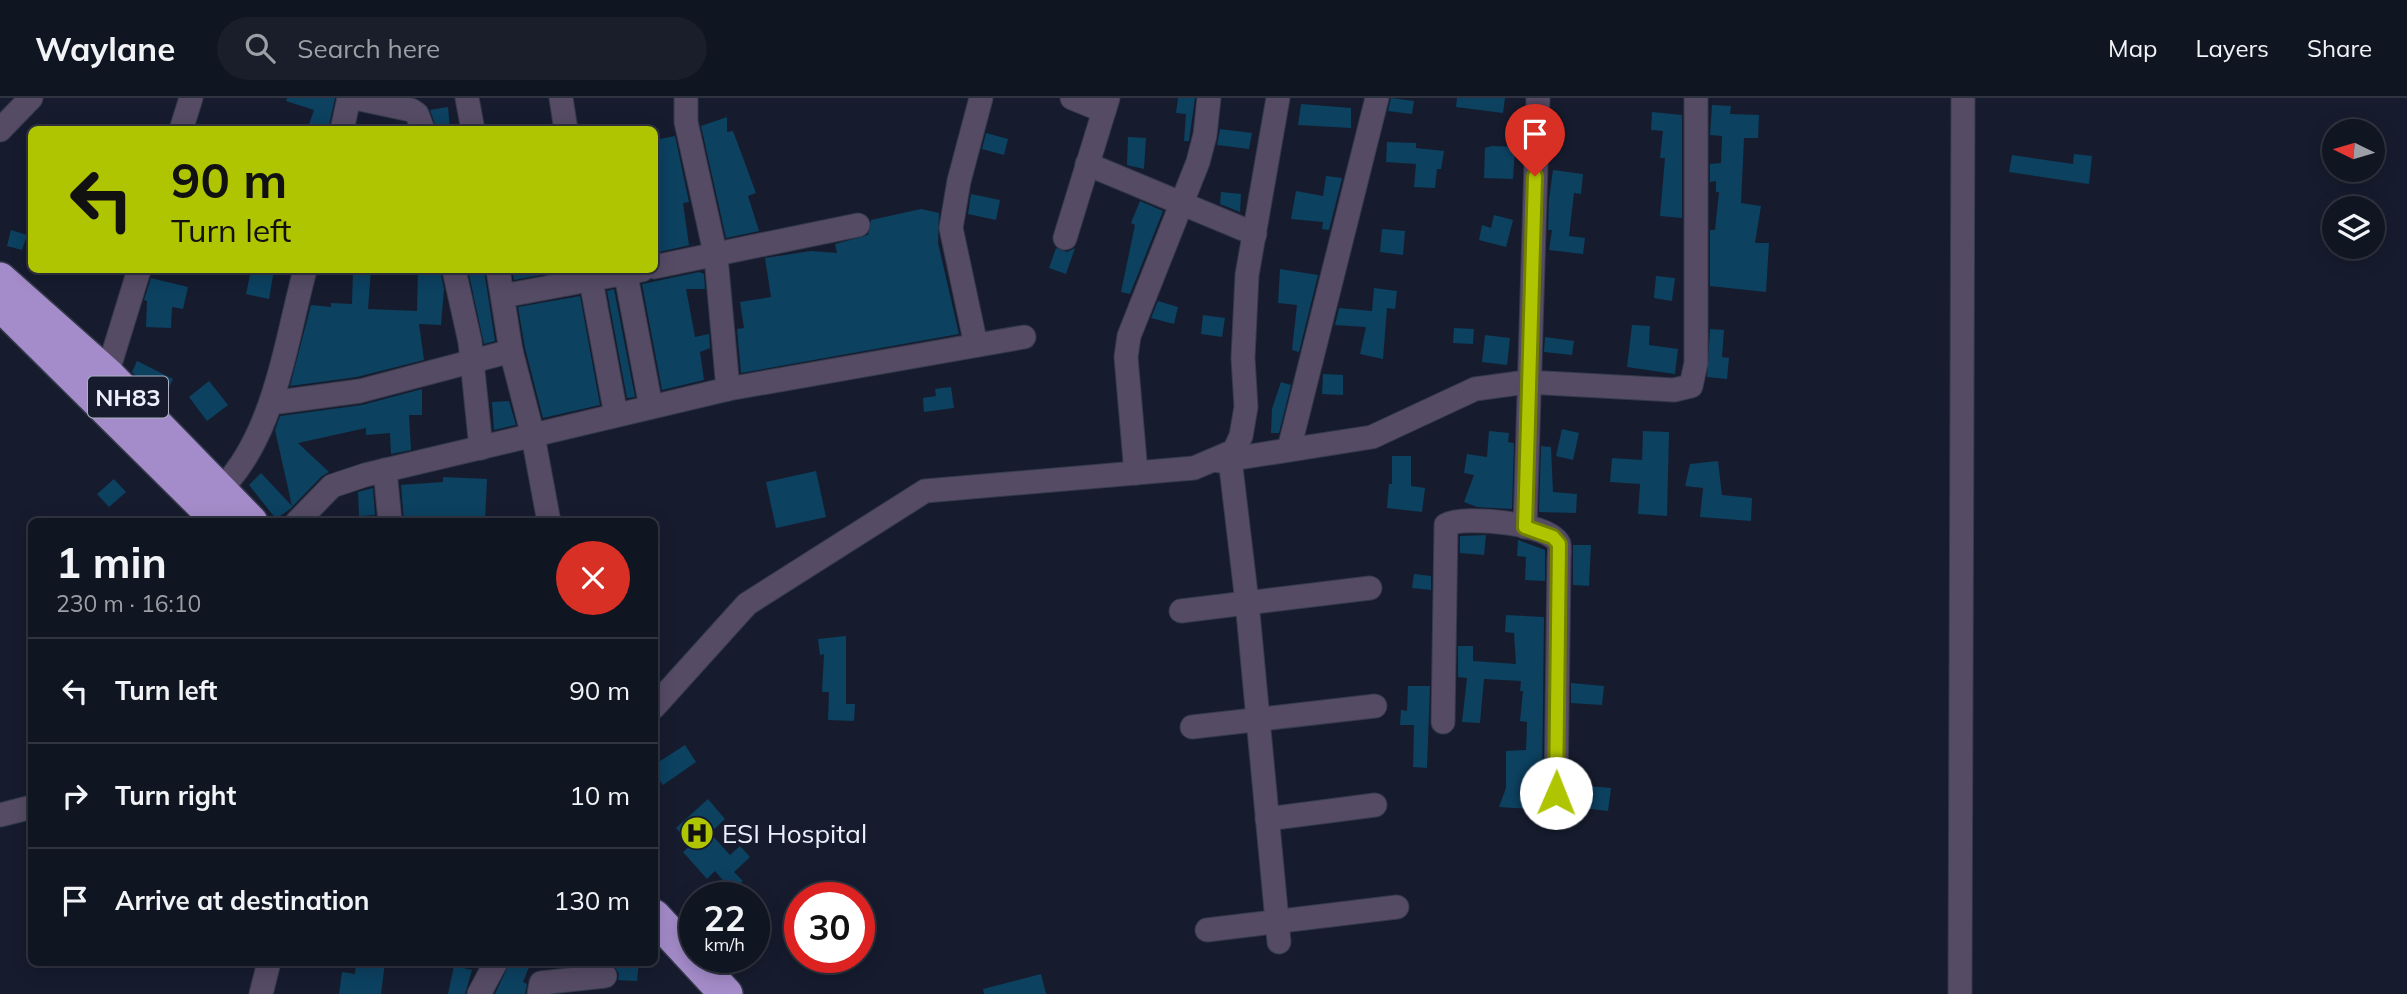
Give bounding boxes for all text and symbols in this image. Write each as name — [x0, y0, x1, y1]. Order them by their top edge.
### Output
search box — [217, 17, 707, 80]
text: Waylane — [35, 28, 175, 69]
icon: search — [241, 29, 279, 67]
text: Search here — [297, 32, 440, 65]
text: Map — [2108, 33, 2157, 63]
text: Layers — [2195, 33, 2269, 63]
text: Share — [2307, 33, 2372, 63]
pin — [1505, 104, 1565, 176]
icon: arrive — [1516, 115, 1554, 153]
north arrow — [2322, 119, 2385, 182]
map controls — [2322, 119, 2385, 259]
text: 90 m — [171, 149, 287, 210]
icon: left — [56, 154, 147, 245]
button: layers — [2322, 196, 2385, 259]
text: Turn left — [171, 210, 291, 250]
road number: NH83 — [88, 376, 168, 418]
text: 1 min — [56, 536, 167, 589]
button: close — [556, 541, 630, 615]
text: 230 m · 16:10 — [56, 589, 201, 618]
icon: left — [56, 672, 94, 710]
text: Turn left — [115, 674, 217, 707]
text: 90 m — [569, 674, 630, 707]
position arrow — [1519, 756, 1593, 830]
icon: right — [56, 777, 94, 815]
text: Turn right — [115, 779, 236, 812]
text: 10 m — [569, 779, 630, 812]
hospital icon: ESI Hospital — [678, 814, 716, 852]
place label: ESI Hospital — [722, 817, 867, 850]
icon: arrive — [56, 882, 94, 920]
speed limit sign: 30 — [784, 882, 875, 973]
text: Arrive at destination — [115, 884, 370, 917]
text: 130 m — [554, 884, 630, 917]
text: 22 — [703, 896, 746, 940]
text: km/h — [704, 933, 745, 956]

